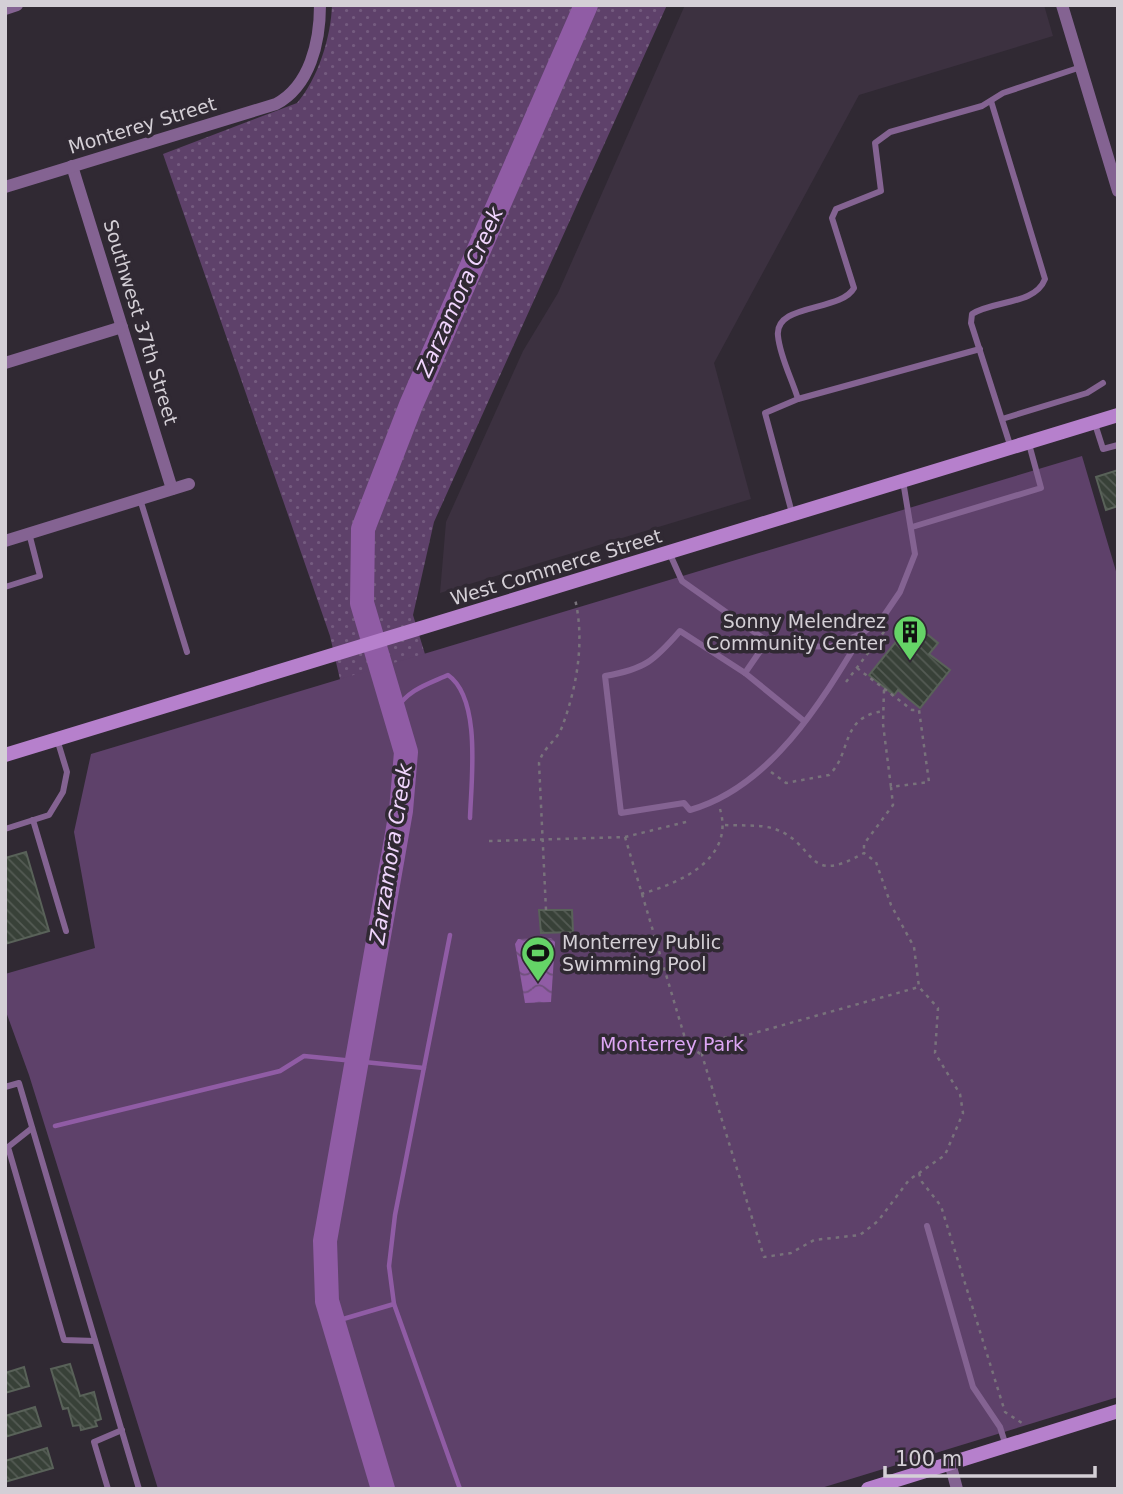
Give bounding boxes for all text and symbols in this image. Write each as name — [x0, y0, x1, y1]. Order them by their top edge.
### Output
street label: Monterey Street — [65, 92, 219, 158]
water label: Zarzamora Creek — [412, 203, 508, 381]
street label: Southwest 37th Street — [99, 217, 183, 427]
street label: West Commerce Street — [448, 524, 664, 610]
place label: Sonny Melendrez Community Center — [706, 610, 886, 654]
building icon: Sonny Melendrez Community Center — [891, 613, 929, 662]
water label: Zarzamora Creek — [365, 761, 417, 947]
place label: Monterrey Public Swimming Pool — [562, 931, 721, 975]
sports icon: Monterrey Public Swimming Pool — [519, 934, 557, 983]
park label: Monterrey Park — [600, 1033, 744, 1055]
scale bar — [885, 1434, 1095, 1478]
text: 100 m — [895, 1447, 962, 1471]

